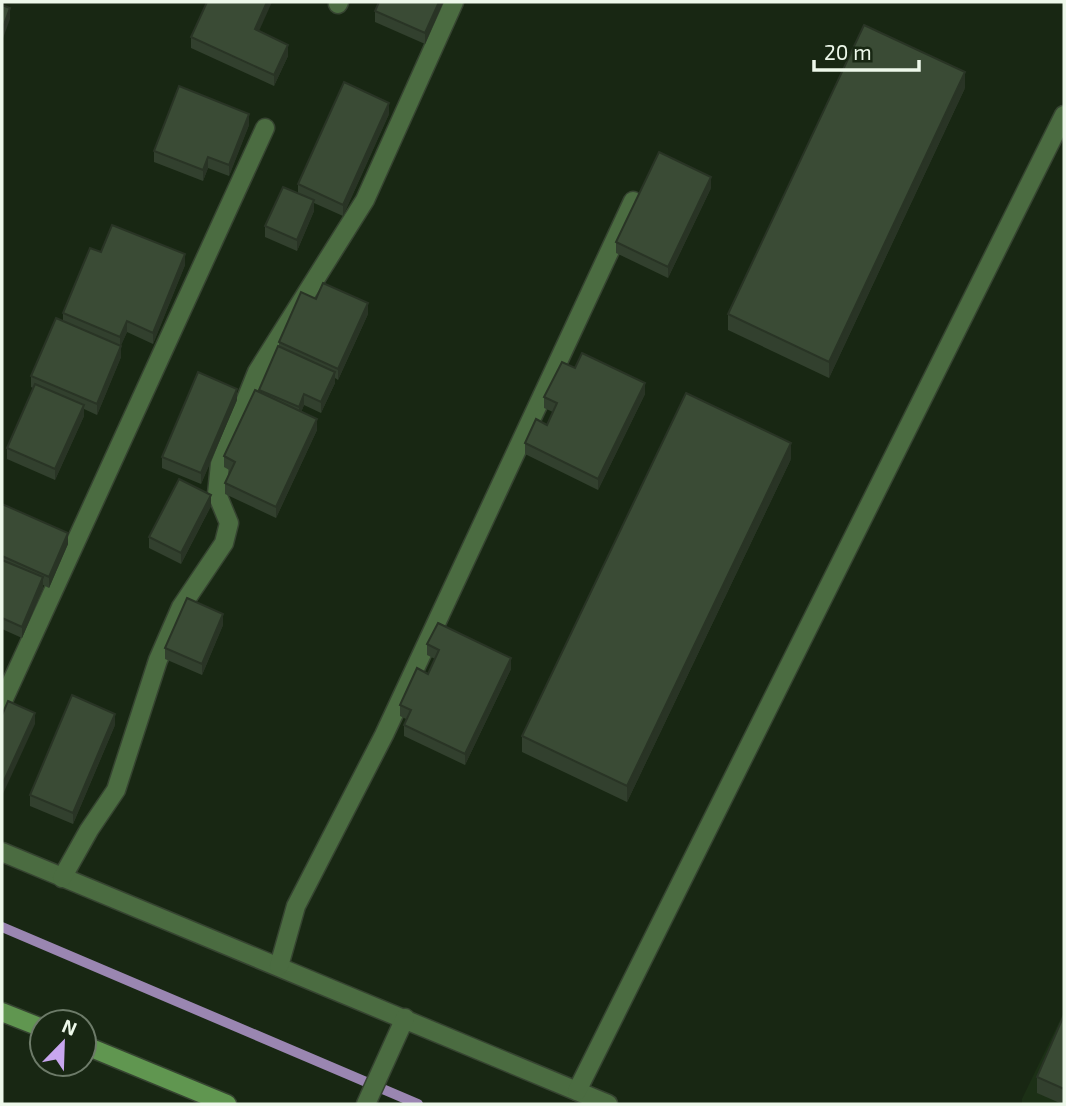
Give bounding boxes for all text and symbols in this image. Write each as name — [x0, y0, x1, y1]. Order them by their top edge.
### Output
scale bar — [814, 28, 919, 72]
text: 20 m — [824, 39, 872, 64]
north arrow — [28, 1008, 98, 1078]
text: N — [59, 1014, 81, 1040]

